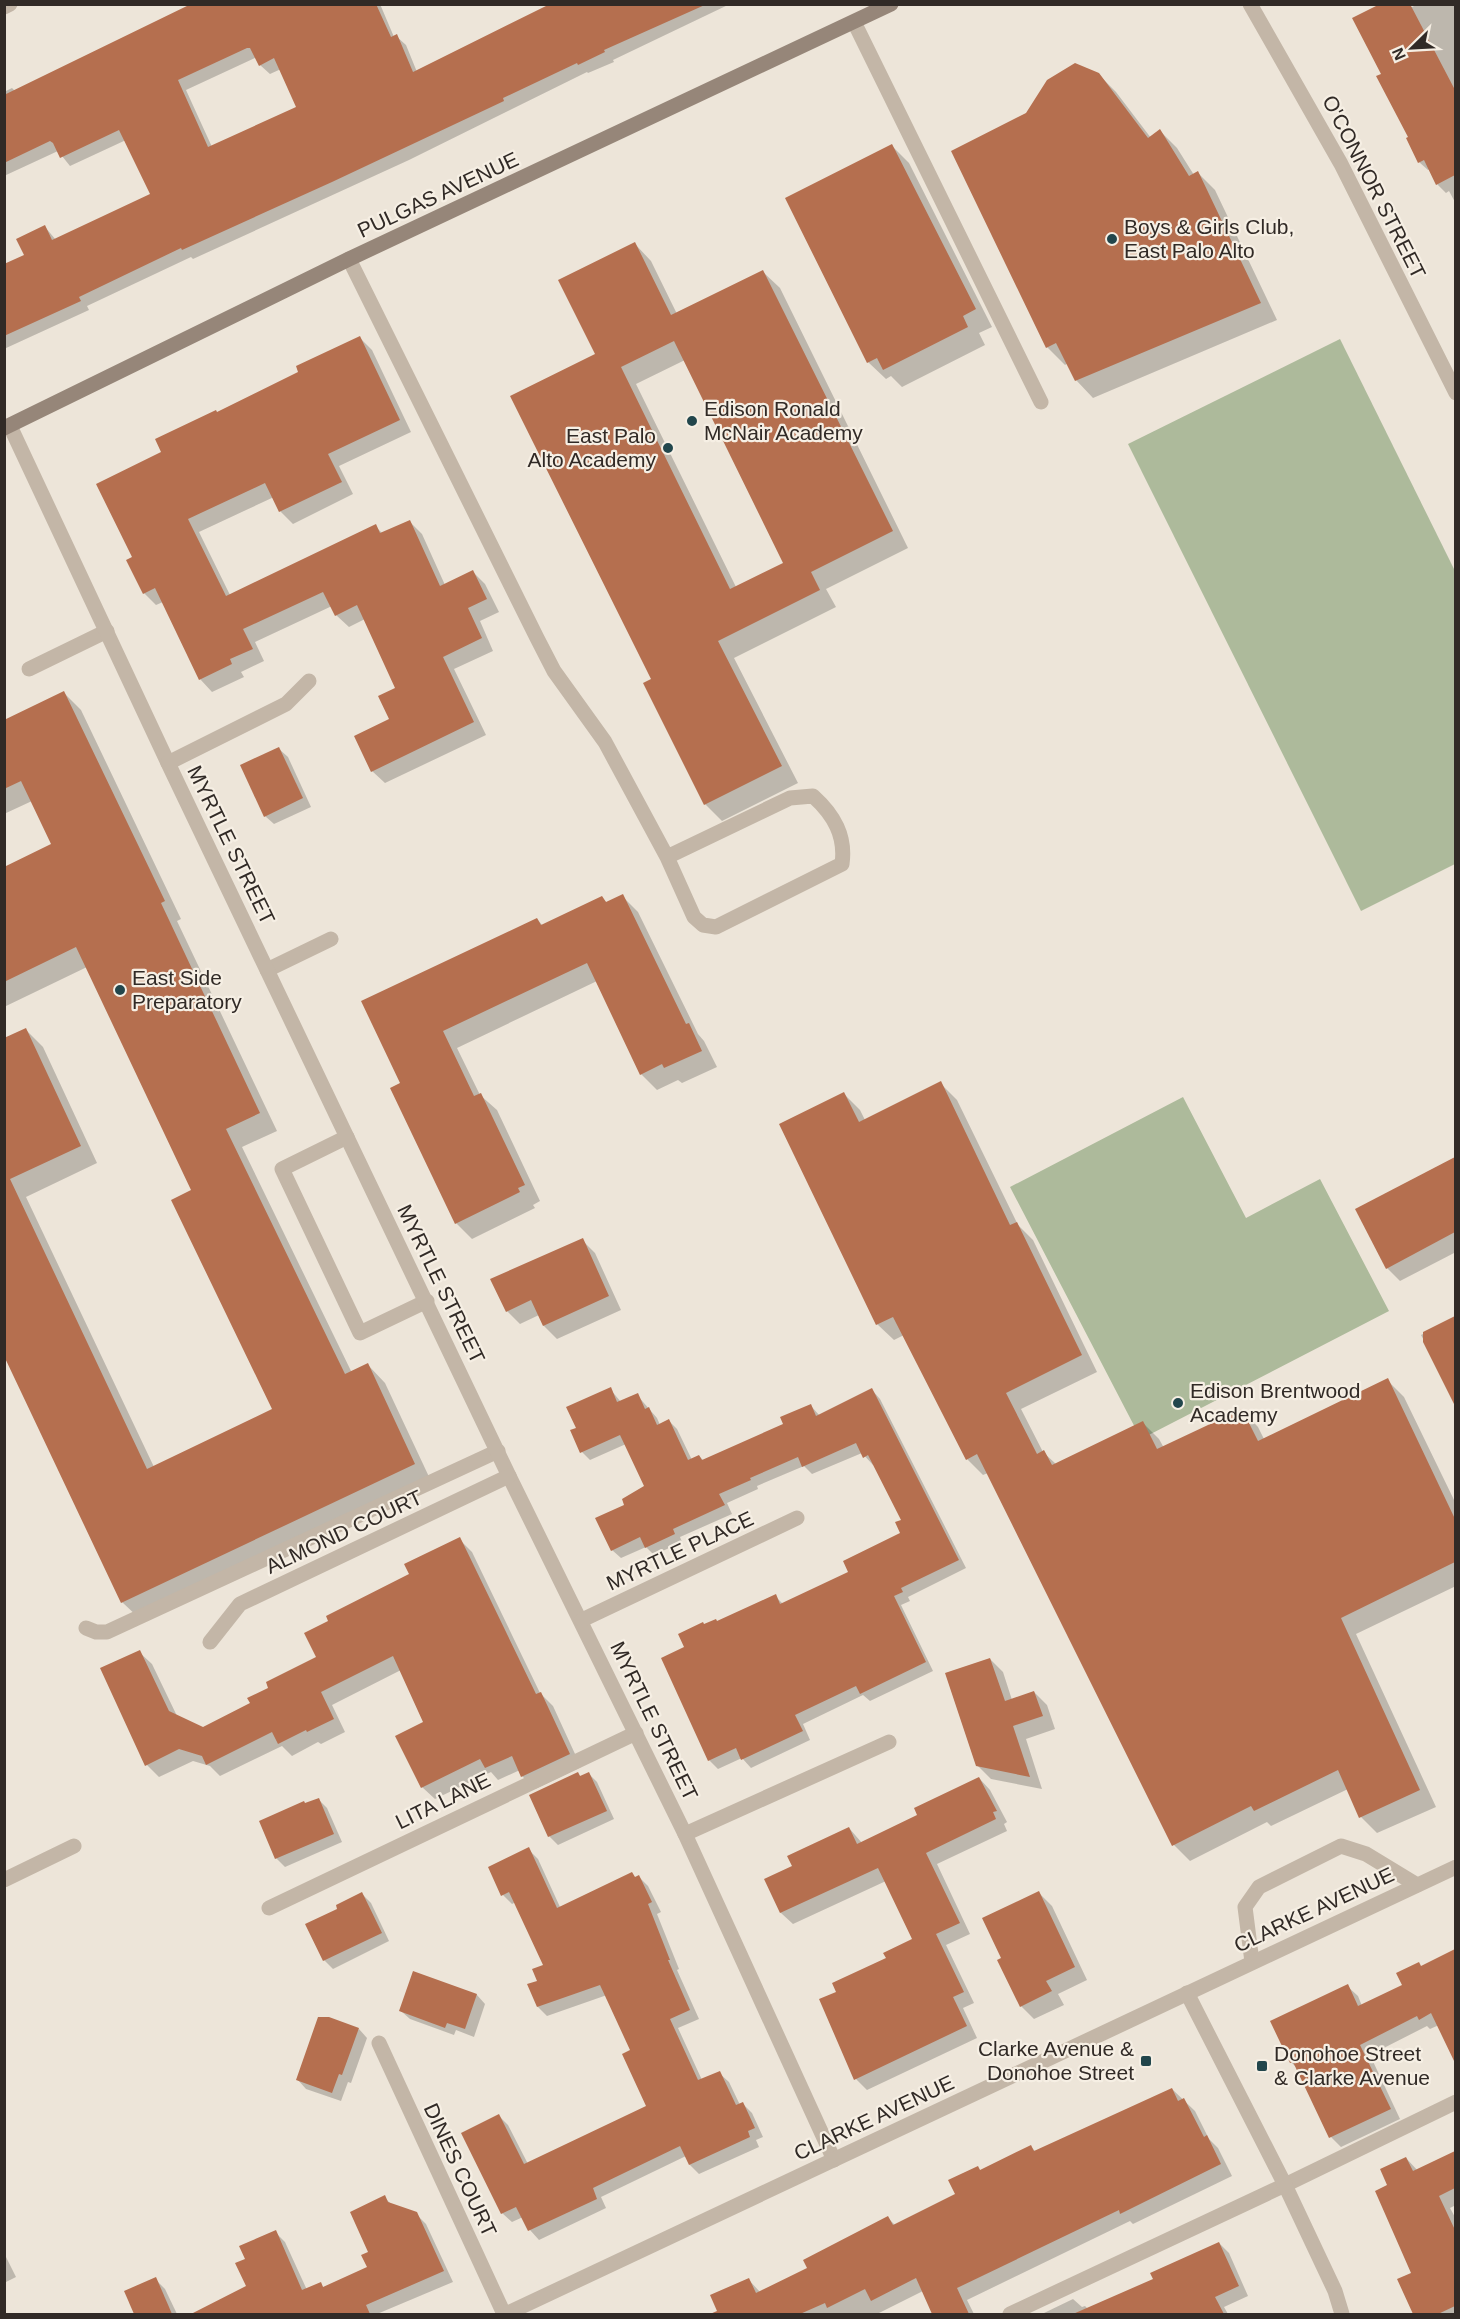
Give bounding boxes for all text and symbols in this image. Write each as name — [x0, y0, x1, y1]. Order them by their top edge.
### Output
north arrow — [1382, 18, 1442, 78]
text: N — [1389, 45, 1409, 63]
street label: O'CONNOR STREET — [1318, 91, 1431, 282]
street label: PULGAS AVENUE — [354, 147, 522, 242]
place label: Boys & Girls Club, East Palo Alto — [1124, 215, 1294, 262]
marker: Boys & Girls Club, East Palo Alto — [1105, 232, 1119, 246]
place label: Edison Ronald McNair Academy — [704, 397, 863, 444]
marker: Edison Ronald McNair Academy — [685, 414, 699, 428]
place label: East Palo Alto Academy — [528, 424, 656, 471]
marker: East Palo Alto Academy — [661, 441, 675, 455]
street label: MYRTLE STREET — [183, 762, 280, 928]
place label: East Side Preparatory — [132, 966, 242, 1013]
marker: East Side Preparatory — [113, 983, 127, 997]
street label: MYRTLE STREET — [393, 1201, 490, 1367]
place label: Edison Brentwood Academy — [1190, 1379, 1360, 1426]
marker: Edison Brentwood Academy — [1171, 1396, 1185, 1410]
street label: ALMOND COURT — [262, 1485, 426, 1578]
street label: MYRTLE PLACE — [603, 1506, 757, 1595]
street label: MYRTLE STREET — [606, 1638, 703, 1804]
street label: LITA LANE — [392, 1768, 494, 1833]
street label: CLARKE AVENUE — [1230, 1862, 1397, 1957]
place label: Clarke Avenue & Donohoe Street — [978, 2037, 1134, 2084]
place label: Donohoe Street & Clarke Avenue — [1274, 2042, 1430, 2089]
marker: Clarke Avenue & Donohoe Street — [1139, 2054, 1153, 2068]
marker: Donohoe Street & Clarke Avenue — [1255, 2059, 1269, 2073]
street label: CLARKE AVENUE — [790, 2070, 957, 2165]
street label: DINES COURT — [420, 2100, 501, 2240]

